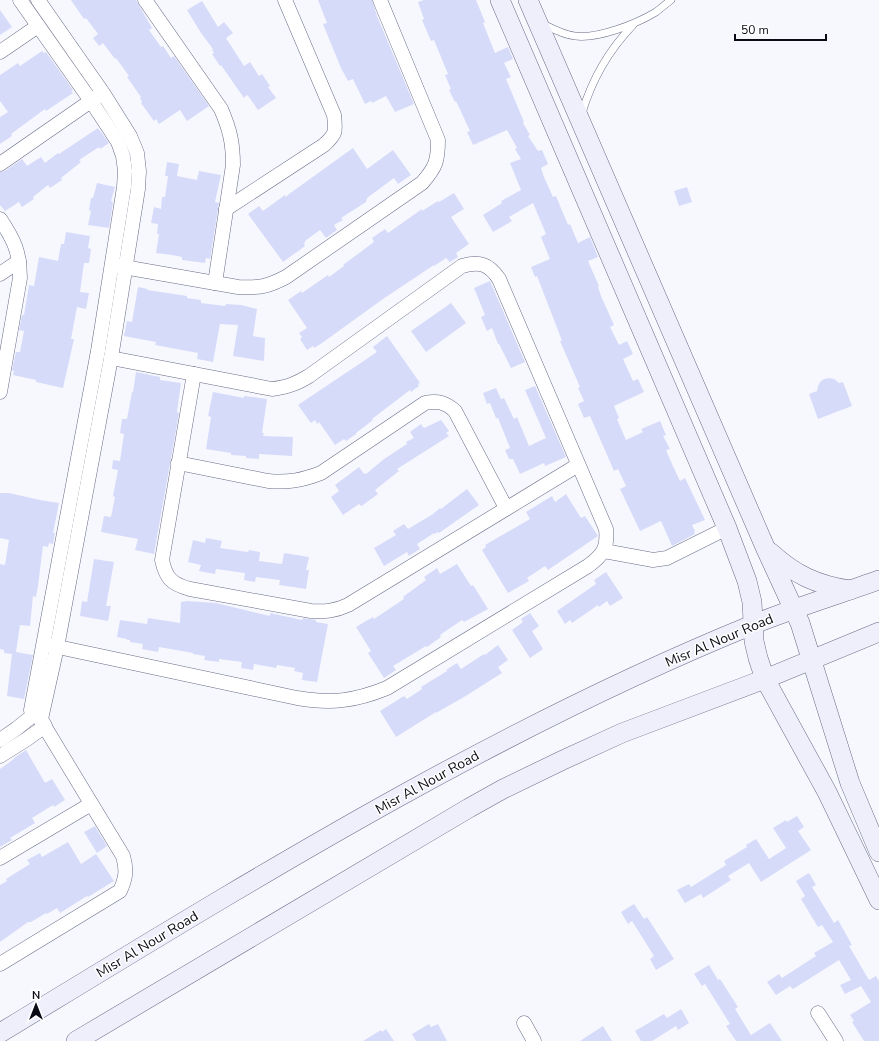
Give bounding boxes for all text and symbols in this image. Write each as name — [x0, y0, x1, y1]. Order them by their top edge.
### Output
scale bar — [735, 16, 826, 42]
text: 50 m — [741, 22, 769, 38]
street label: Misr Al Nour Road — [662, 609, 776, 672]
street label: Misr Al Nour Road — [372, 746, 482, 819]
street label: Misr Al Nour Road — [93, 906, 202, 982]
north arrow — [16, 985, 56, 1025]
text: N — [32, 988, 40, 1003]

